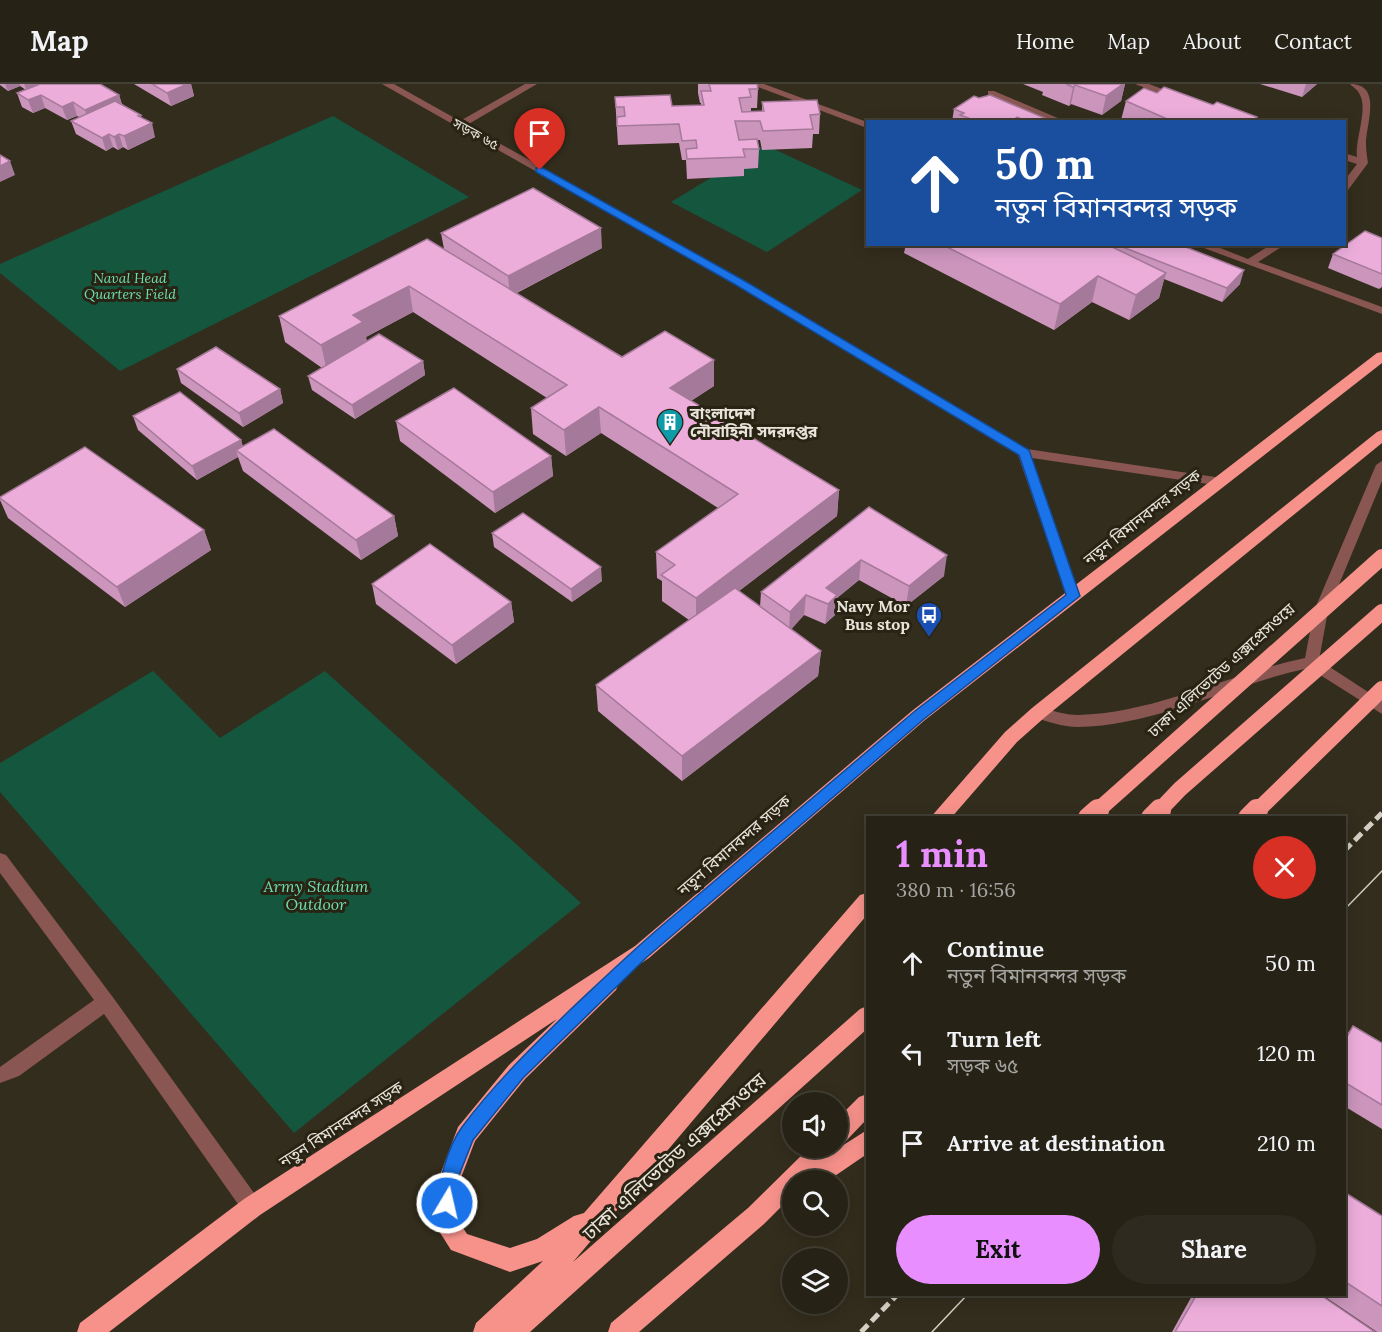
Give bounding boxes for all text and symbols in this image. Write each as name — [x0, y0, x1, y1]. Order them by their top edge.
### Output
text: Map — [30, 23, 89, 59]
text: Home — [1016, 28, 1074, 55]
text: Map — [1107, 28, 1150, 55]
text: About — [1183, 28, 1241, 55]
text: Contact — [1274, 28, 1352, 55]
pin — [514, 108, 565, 170]
street label: সড়ক ৬৫ — [449, 113, 502, 154]
icon: arrive — [523, 117, 556, 150]
text: 50 m — [995, 137, 1094, 191]
icon: ahead — [896, 144, 974, 222]
text: নতুন বিমানবন্দর সড়ক — [995, 190, 1237, 224]
park label: Naval Head Quarters Field — [84, 269, 176, 303]
place label: বাংলাদেশ নৌবাহিনী সদরদপ্তর — [689, 403, 818, 441]
building icon: বাংলাদেশ নৌবাহিনী সদরদপ্তর — [655, 407, 685, 445]
street label: নতুন বিমানবন্দর সড়ক — [1079, 464, 1206, 570]
place label: Navy Mor Bus stop — [836, 596, 910, 634]
street label: ঢাকা এলিভেটেড এক্সপ্রেসওয়ে — [1143, 598, 1299, 742]
bus stop icon: Navy Mor Bus stop — [914, 600, 944, 638]
street label: নতুন বিমানবন্দর সড়ক — [673, 790, 796, 900]
text: 1 min — [896, 831, 988, 877]
button: close — [1253, 836, 1316, 899]
park label: Army Stadium Outdoor — [263, 876, 368, 914]
text: 380 m · 16:56 — [896, 877, 1016, 902]
text: Continue — [947, 935, 1044, 963]
icon: ahead — [896, 947, 929, 980]
text: 50 m — [1265, 949, 1316, 977]
text: নতুন বিমানবন্দর সড়ক — [947, 963, 1126, 988]
text: Turn left — [947, 1025, 1041, 1053]
icon: left — [896, 1037, 929, 1070]
text: 120 m — [1257, 1039, 1316, 1067]
text: সড়ক ৬৫ — [947, 1053, 1019, 1078]
street label: ঢাকা এলিভেটেড এক্সপ্রেসওয়ে — [576, 1067, 771, 1246]
street label: নতুন বিমানবন্দর সড়ক — [275, 1076, 408, 1172]
map controls — [782, 1092, 848, 1314]
button: sound — [782, 1092, 848, 1158]
icon: arrive — [896, 1127, 929, 1160]
text: Arrive at destination — [947, 1129, 1165, 1157]
text: 210 m — [1257, 1129, 1316, 1157]
button: search — [782, 1170, 848, 1236]
position arrow — [415, 1171, 479, 1235]
button: Exit — [896, 1215, 1100, 1284]
button: Share — [1112, 1215, 1316, 1284]
button: layers — [782, 1248, 848, 1314]

